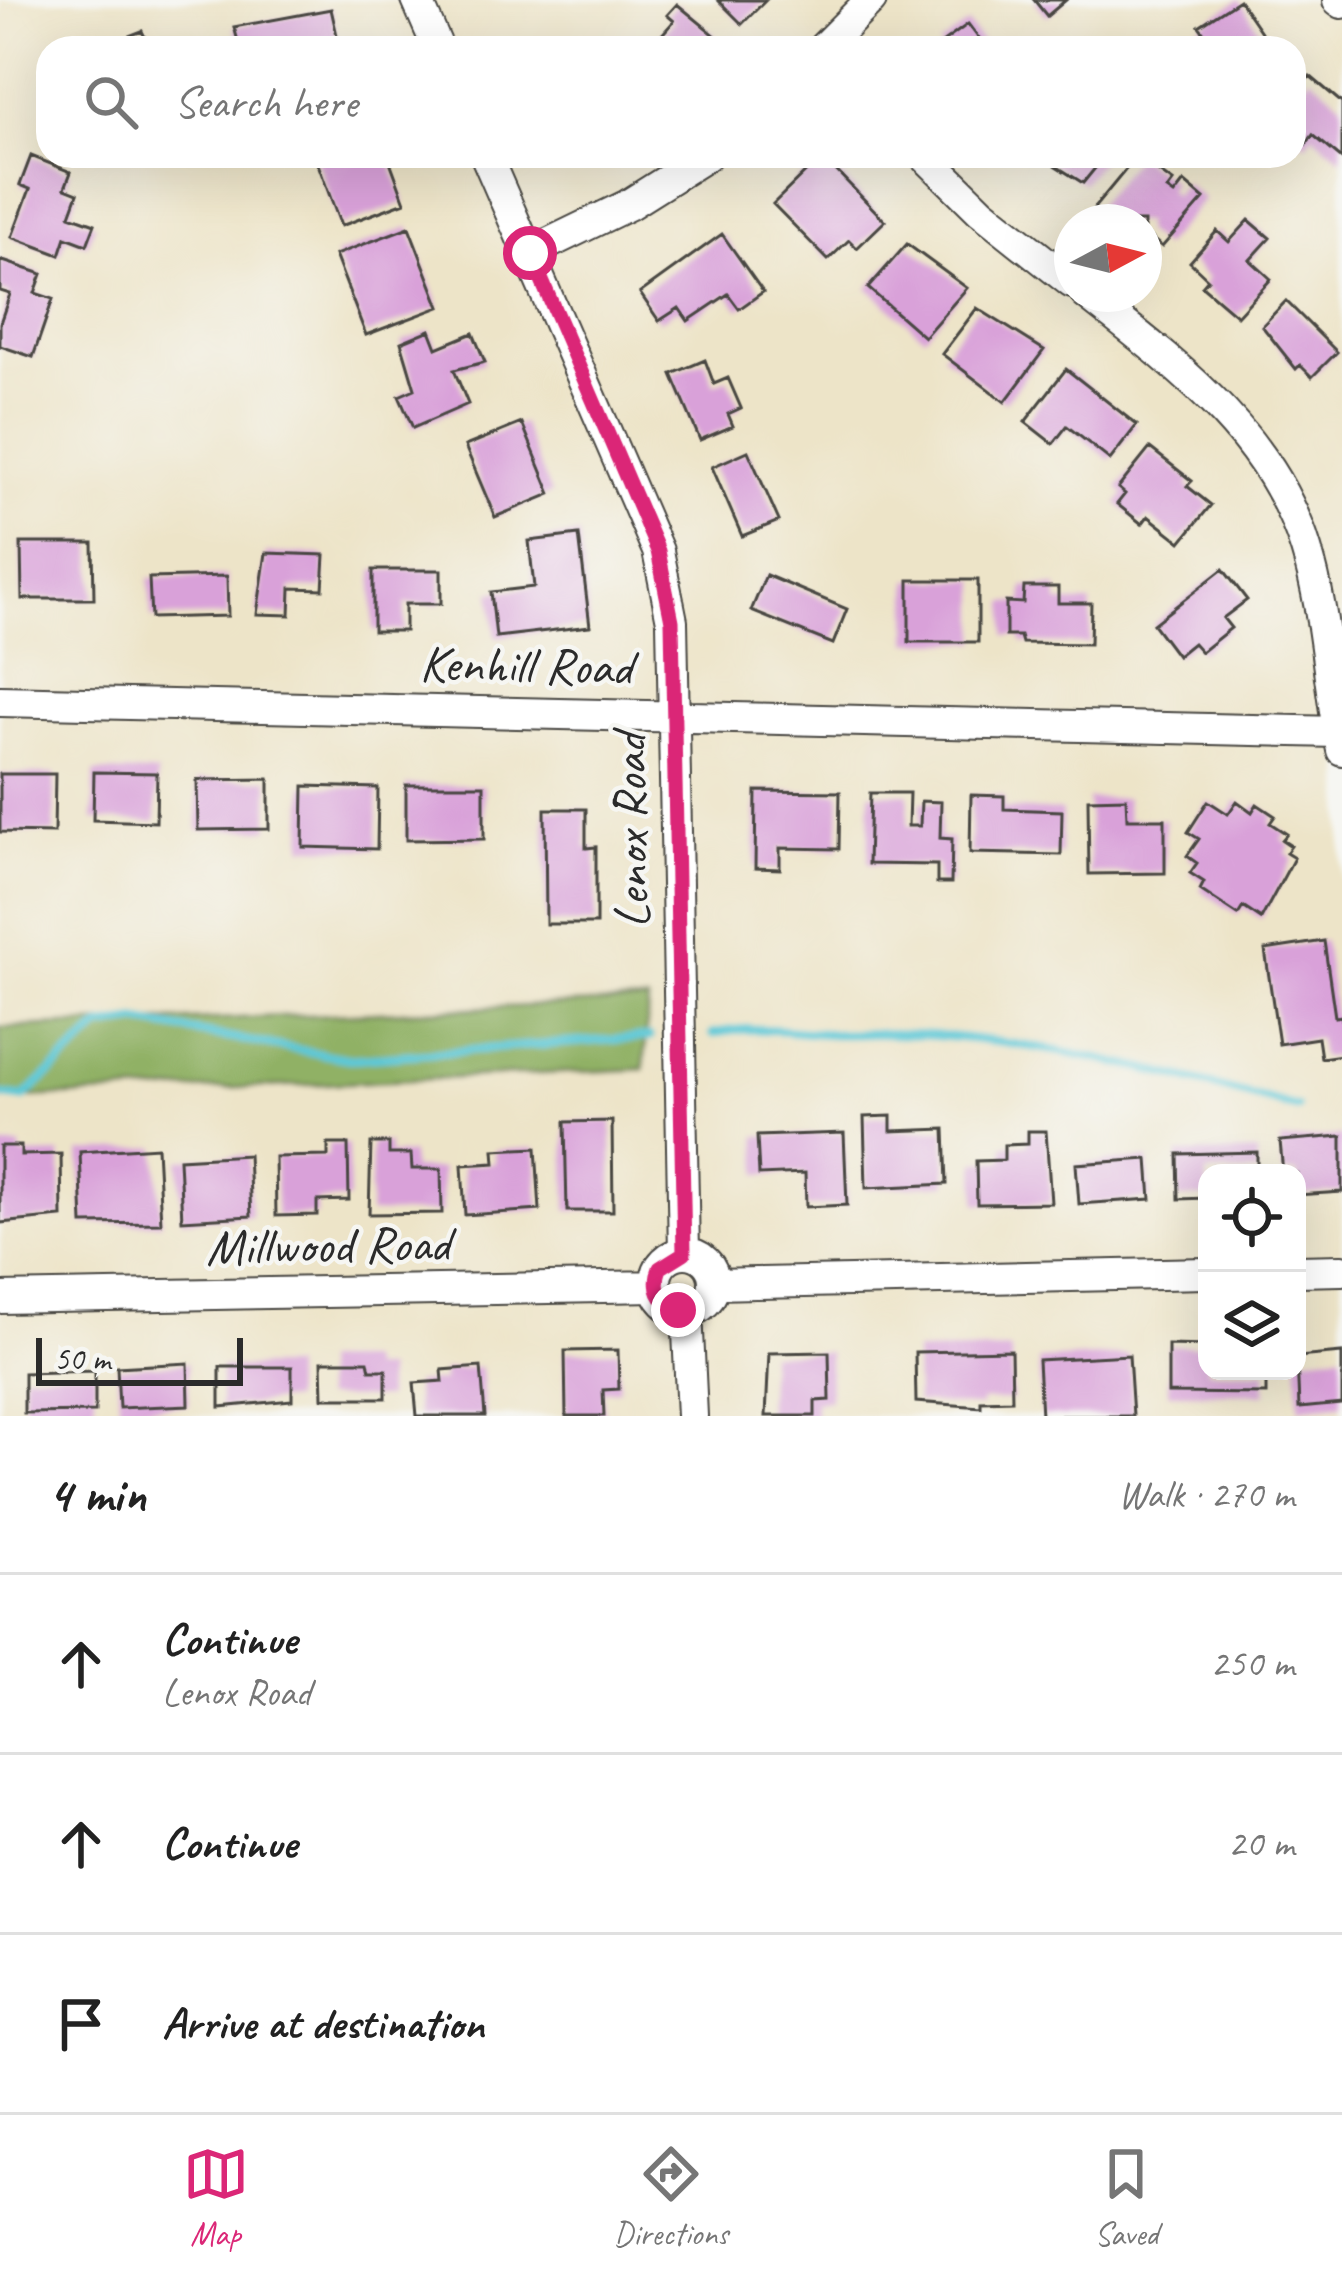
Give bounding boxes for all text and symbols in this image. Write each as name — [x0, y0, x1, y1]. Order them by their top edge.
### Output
search box — [36, 36, 1306, 168]
icon: search — [78, 69, 144, 135]
text: Search here — [174, 74, 357, 131]
north arrow — [1054, 204, 1162, 312]
route start — [503, 226, 557, 280]
street label: Kenhill Road — [419, 631, 641, 699]
street label: Lenox Road — [596, 726, 664, 929]
map controls — [1198, 1164, 1306, 1380]
button: locate — [1198, 1164, 1306, 1272]
street label: Millwood Road — [205, 1211, 459, 1279]
button: layers — [1198, 1272, 1306, 1380]
route end — [651, 1283, 705, 1337]
scale bar — [36, 1332, 243, 1385]
text: 50 m — [54, 1338, 110, 1380]
text: 4 min — [48, 1462, 146, 1526]
text: Walk · 270 m — [1118, 1470, 1294, 1519]
text: Continue — [162, 1611, 296, 1668]
icon: ahead — [48, 1631, 114, 1697]
text: 250 m — [1210, 1639, 1294, 1688]
text: Lenox Road — [162, 1668, 311, 1717]
icon: ahead — [48, 1811, 114, 1877]
text: Continue — [162, 1815, 296, 1872]
text: 20 m — [1228, 1819, 1294, 1868]
icon: arrive — [48, 1991, 114, 2057]
text: Arrive at destination — [162, 1995, 484, 2052]
tab: Map — [183, 2141, 249, 2255]
tab: Directions — [614, 2141, 728, 2255]
tab: Saved — [1093, 2141, 1159, 2255]

